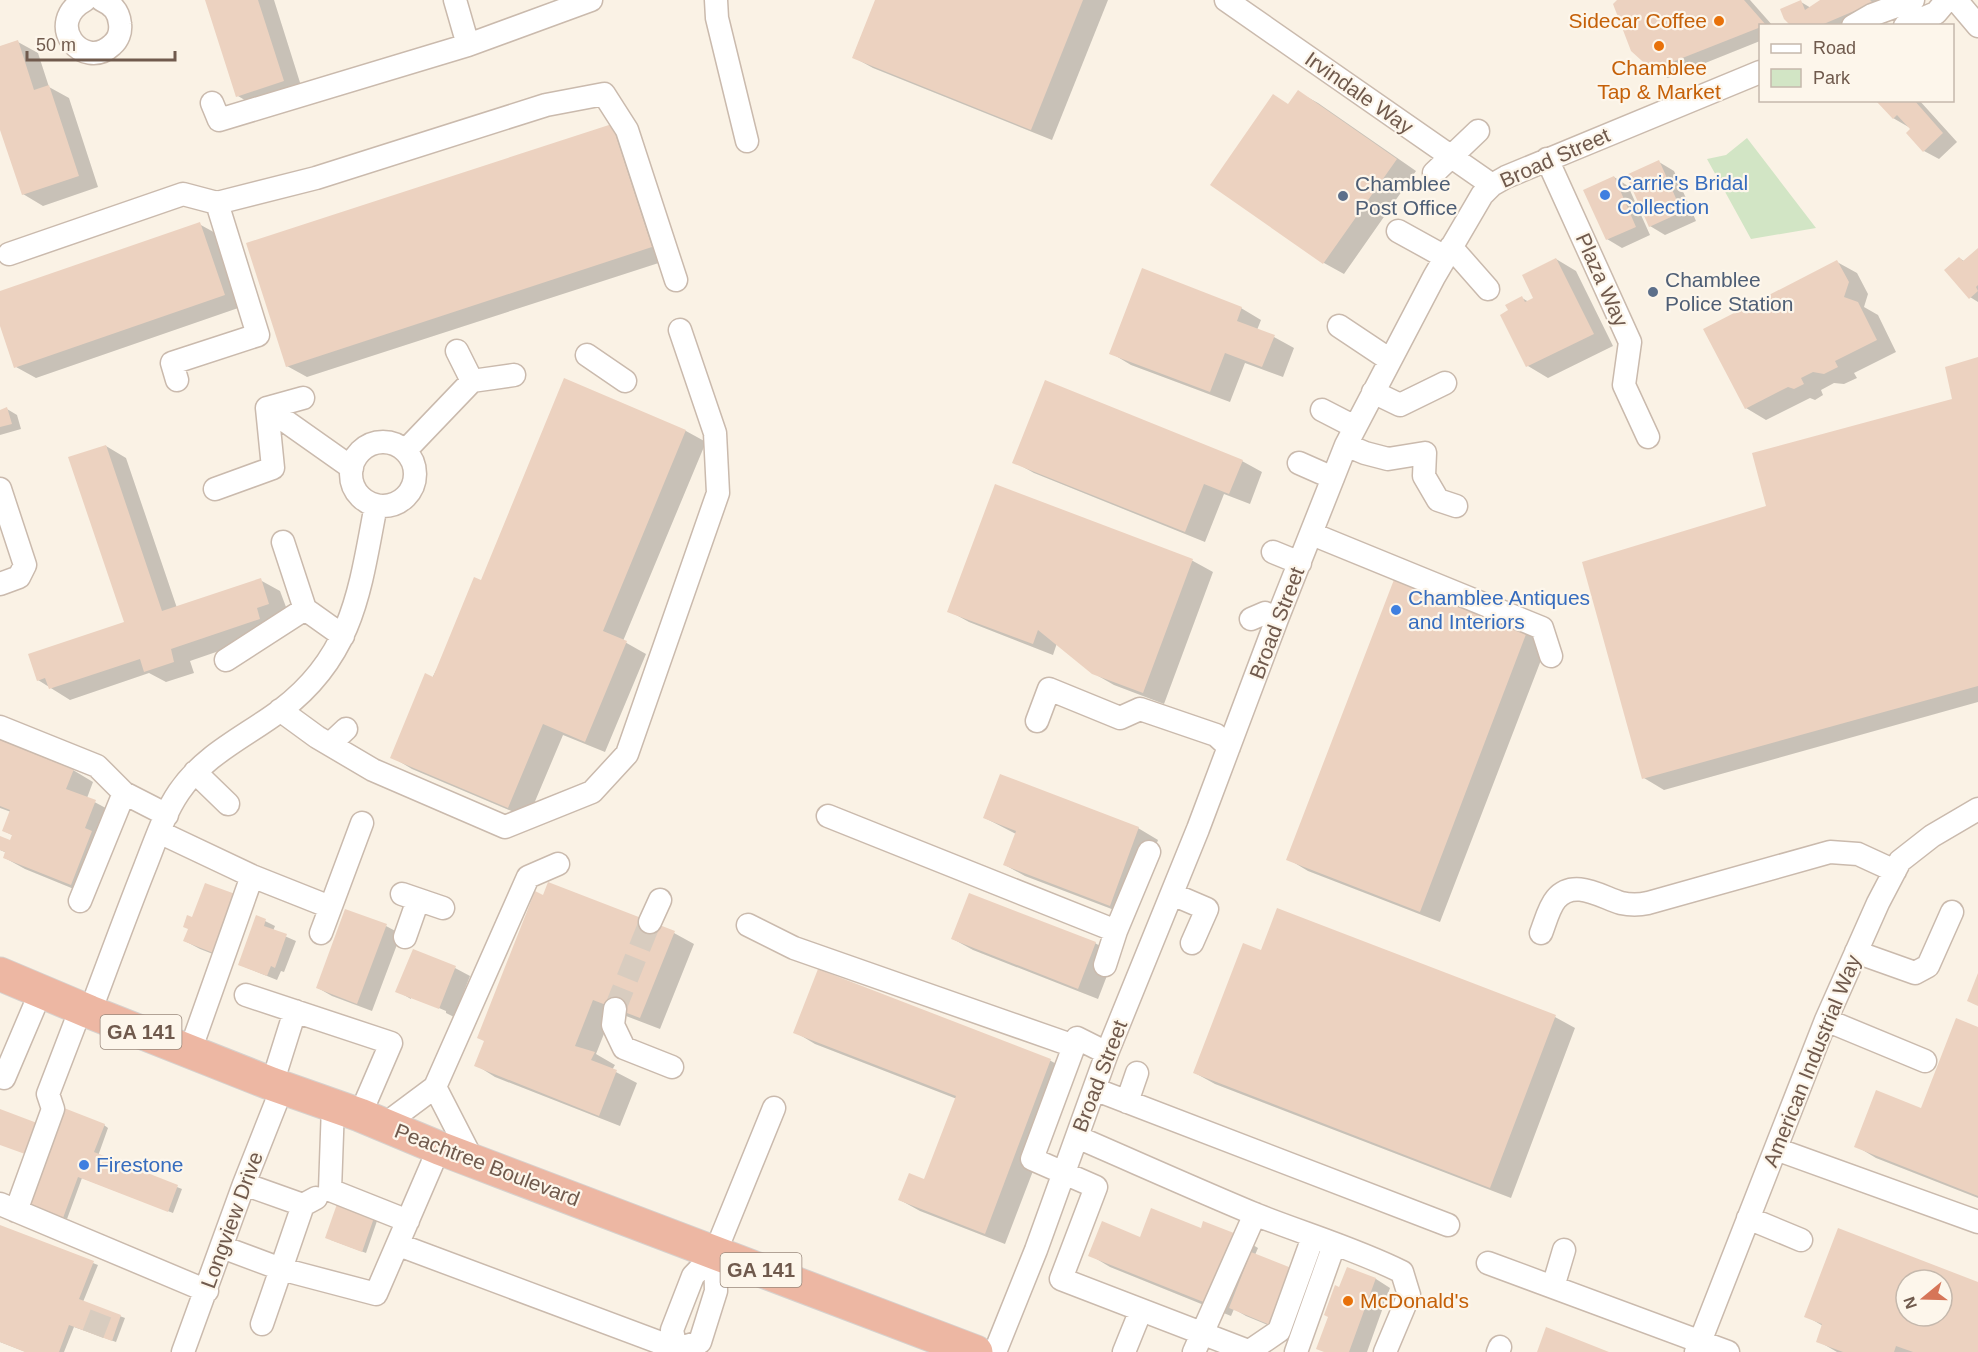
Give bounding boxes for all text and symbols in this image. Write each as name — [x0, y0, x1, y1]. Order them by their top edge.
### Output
place label: Sidecar Coffee — [1568, 9, 1707, 32]
marker: Sidecar Coffee — [1712, 14, 1726, 28]
scale bar — [27, 24, 176, 62]
legend — [1759, 24, 1954, 102]
text: 50 m — [36, 35, 76, 55]
text: Road — [1813, 38, 1856, 58]
marker: Chamblee Tap & Market — [1652, 39, 1666, 53]
street label: Irvindale Way — [1301, 47, 1418, 139]
place label: Chamblee Tap & Market — [1597, 56, 1721, 103]
text: Park — [1813, 68, 1851, 88]
street label: Broad Street — [1496, 123, 1613, 192]
place label: Carrie's Bridal Collection — [1617, 171, 1748, 218]
place label: Chamblee Post Office — [1355, 172, 1457, 219]
marker: Carrie's Bridal Collection — [1598, 188, 1612, 202]
marker: Chamblee Post Office — [1336, 189, 1350, 203]
street label: Plaza Way — [1572, 230, 1633, 330]
place label: Chamblee Police Station — [1665, 268, 1793, 315]
marker: Chamblee Police Station — [1646, 285, 1660, 299]
street label: Broad Street — [1245, 564, 1308, 682]
place label: Chamblee Antiques and Interiors — [1408, 586, 1590, 633]
marker: Chamblee Antiques and Interiors — [1389, 603, 1403, 617]
street label: American Industrial Way — [1758, 951, 1865, 1170]
road number: GA 141 — [100, 1015, 182, 1049]
street label: Broad Street — [1068, 1017, 1131, 1135]
street label: Peachtree Boulevard — [392, 1119, 583, 1210]
street label: Longview Drive — [196, 1148, 267, 1291]
place label: Firestone — [96, 1153, 184, 1176]
marker: Firestone — [77, 1158, 91, 1172]
road number: GA 141 — [720, 1253, 801, 1287]
north arrow — [1894, 1268, 1954, 1328]
place label: McDonald's — [1360, 1289, 1469, 1312]
marker: McDonald's — [1341, 1294, 1355, 1308]
text: N — [1900, 1294, 1920, 1311]

